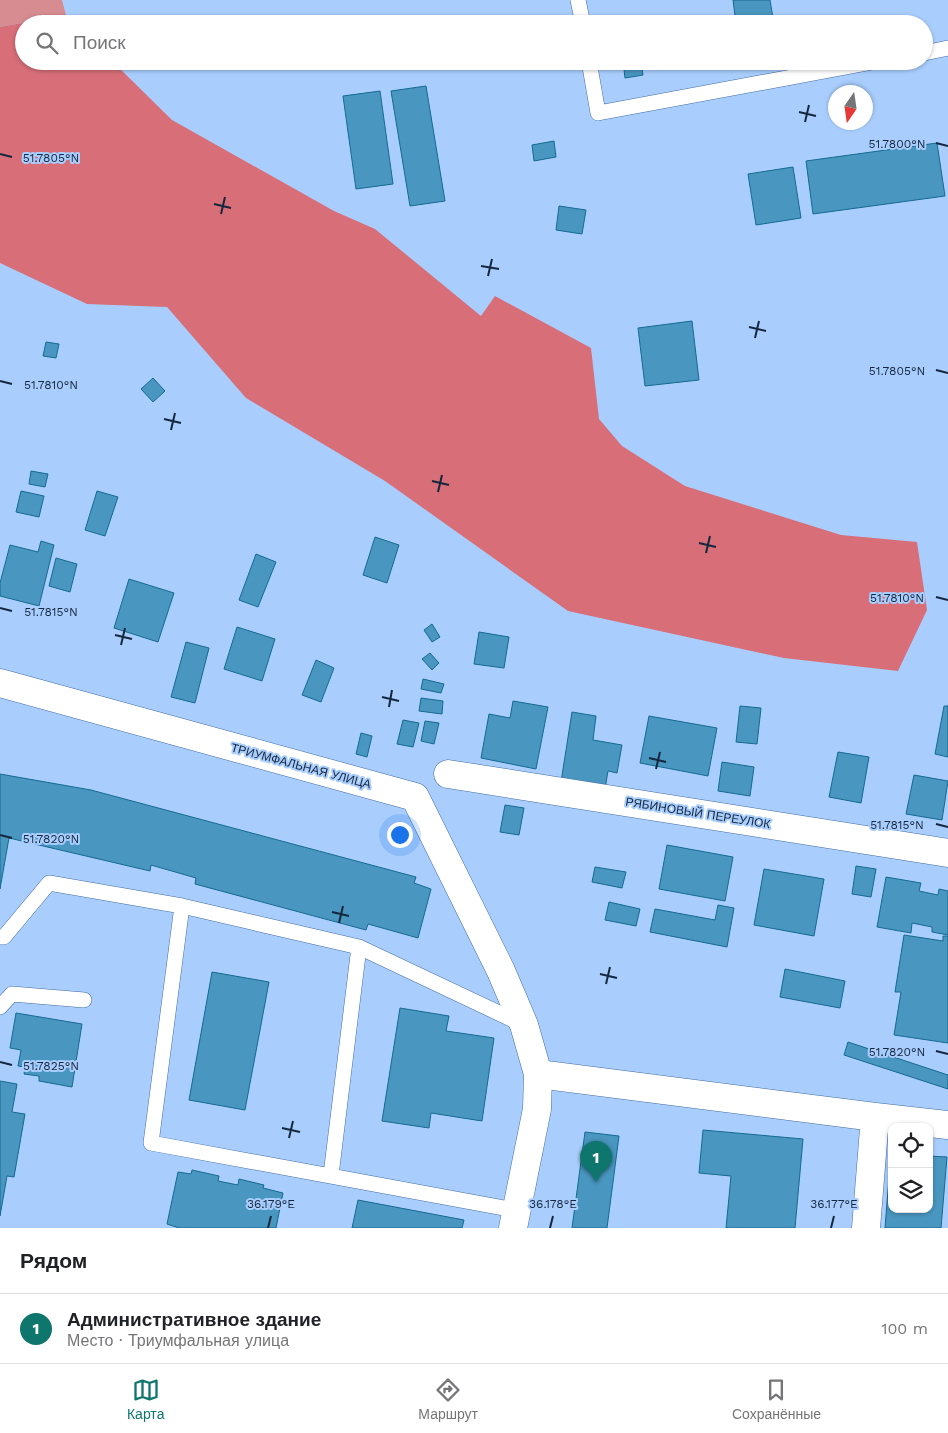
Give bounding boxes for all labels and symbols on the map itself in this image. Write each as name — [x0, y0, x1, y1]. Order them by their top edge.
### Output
north arrow — [828, 85, 873, 130]
text: 51.7800°N — [869, 137, 925, 151]
text: 51.7805°N — [23, 151, 79, 165]
text: 51.7805°N — [869, 364, 925, 378]
text: 51.7810°N — [24, 378, 78, 392]
text: 51.7810°N — [870, 591, 924, 605]
text: 51.7815°N — [24, 605, 78, 619]
street label: ТРИУМФАЛЬНАЯ УЛИЦА — [229, 741, 373, 791]
street label: РЯБИНОВЫЙ ПЕРЕУЛОК — [625, 794, 772, 831]
text: 51.7815°N — [870, 818, 924, 832]
your location — [387, 822, 413, 848]
text: 51.7820°N — [23, 832, 79, 846]
text: 51.7820°N — [869, 1045, 925, 1059]
text: 51.7825°N — [23, 1059, 79, 1073]
pin: 1 — [580, 1141, 612, 1182]
text: 36.179°E — [247, 1197, 295, 1211]
text: 36.178°E — [529, 1197, 577, 1211]
text: 36.177°E — [810, 1197, 858, 1211]

